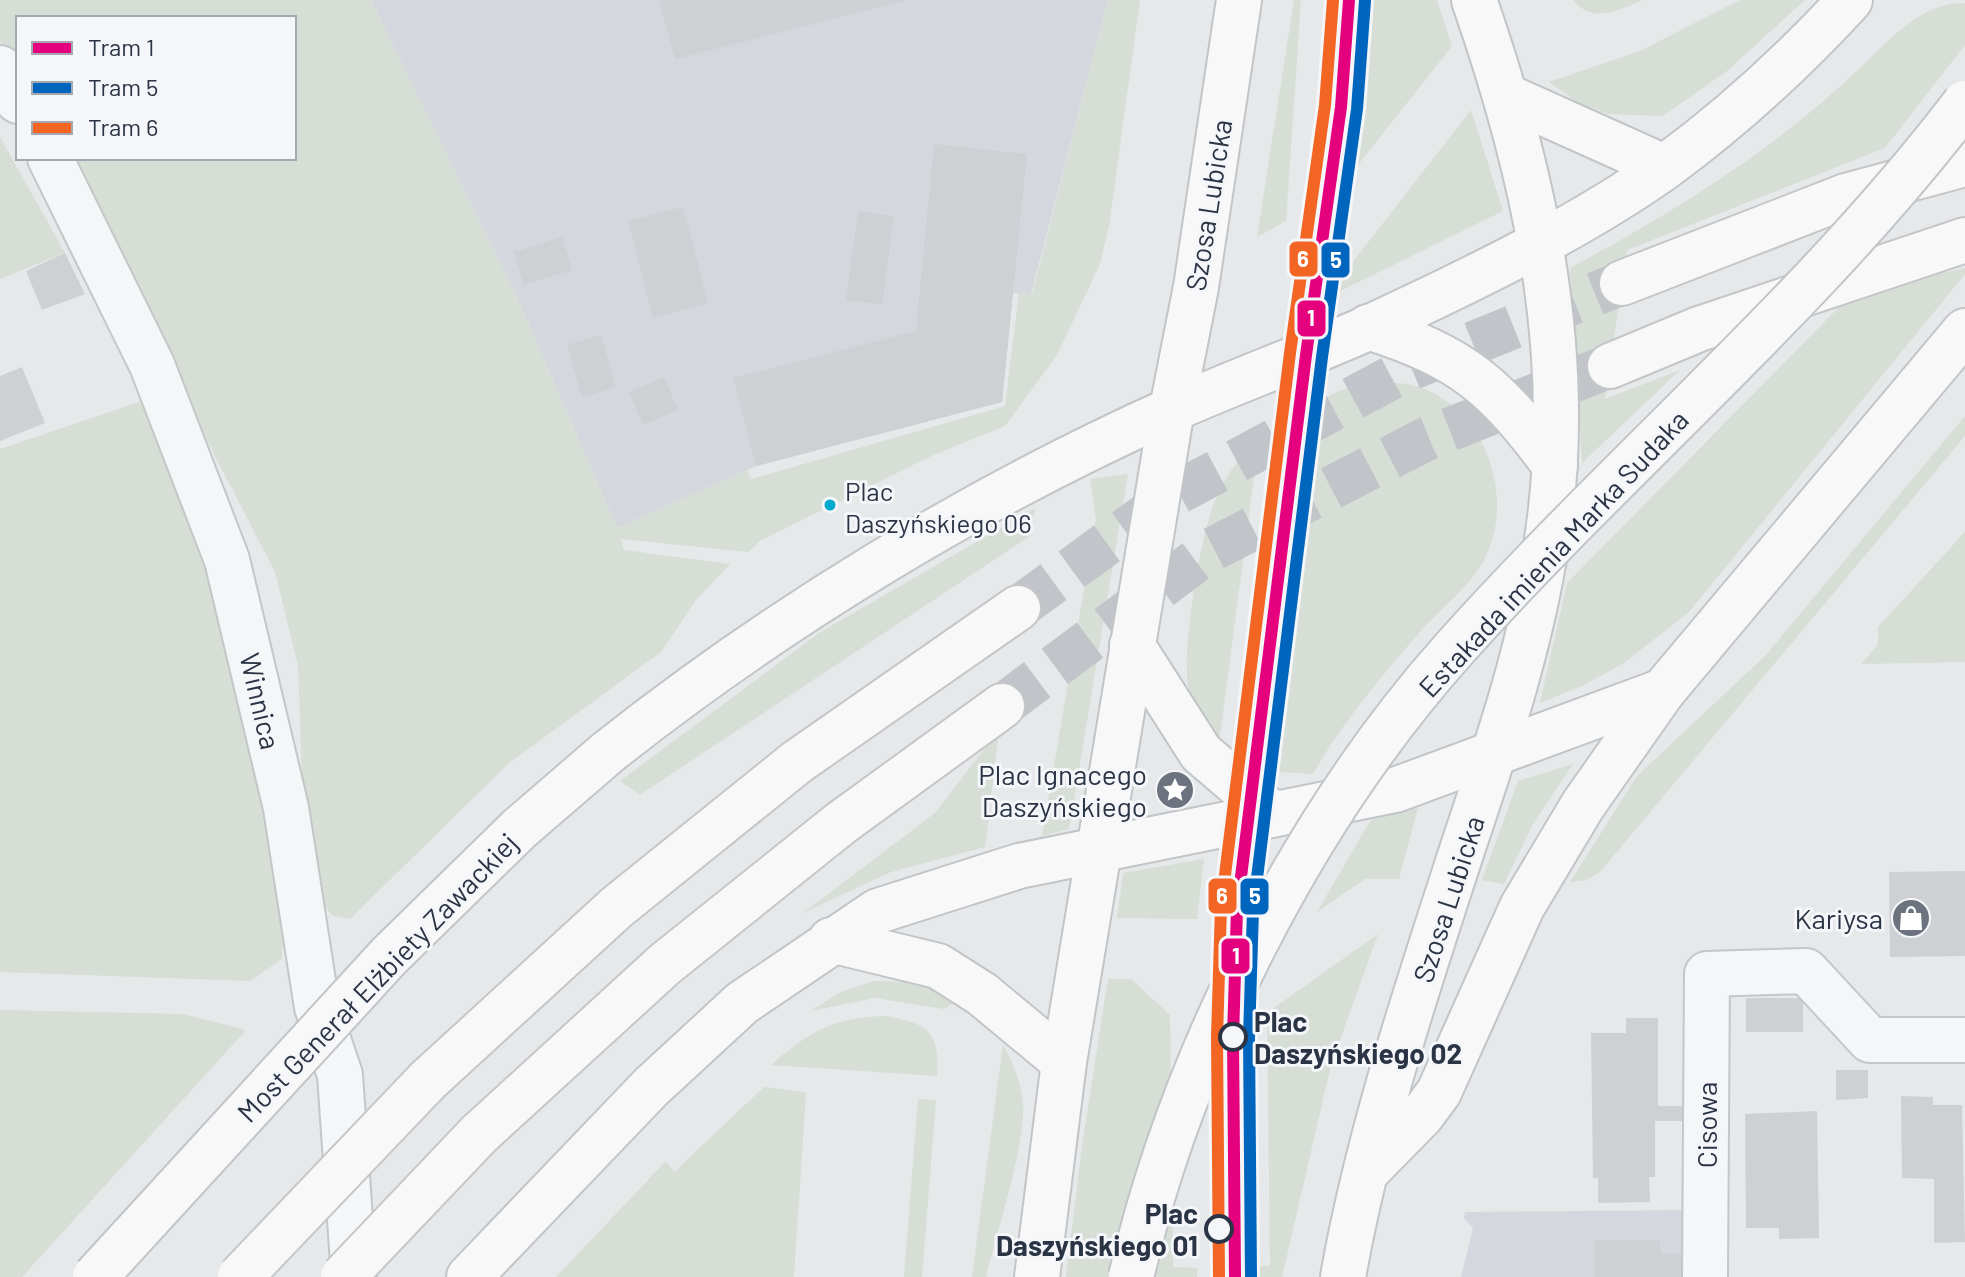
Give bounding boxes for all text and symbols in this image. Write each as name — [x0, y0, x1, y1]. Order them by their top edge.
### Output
legend — [16, 16, 296, 160]
text: Tram 1 — [88, 32, 154, 61]
text: Tram 5 — [88, 72, 158, 101]
text: Tram 6 — [88, 112, 158, 141]
street label: Szosa Lubicka — [1178, 117, 1238, 293]
line badge: 6 — [1288, 240, 1319, 278]
line badge: 5 — [1320, 241, 1351, 279]
text: 6 — [1297, 245, 1309, 271]
text: 5 — [1330, 246, 1342, 272]
line badge: 1 — [1296, 299, 1327, 338]
text: 1 — [1307, 304, 1315, 330]
street label: Estakada imienia Marka Sudaka — [1411, 402, 1695, 704]
place label: Plac Daszyńskiego 06 — [845, 475, 1032, 538]
marker: Plac Daszyńskiego 06 — [822, 497, 838, 513]
street label: Winnica — [233, 649, 289, 753]
place label: Plac Ignacego Daszyńskiego — [978, 757, 1147, 823]
place icon: Plac Ignacego Daszyńskiego — [1154, 769, 1196, 811]
street label: Szosa Lubicka — [1405, 811, 1491, 987]
street label: Most Generał Elżbiety Zawackiej — [230, 825, 524, 1129]
line badge: 6 — [1207, 877, 1238, 915]
line badge: 5 — [1239, 877, 1270, 916]
text: 6 — [1216, 882, 1228, 908]
text: 5 — [1249, 882, 1261, 908]
shop icon: Kariysa — [1890, 897, 1932, 939]
place label: Kariysa — [1794, 901, 1883, 935]
line badge: 1 — [1220, 937, 1251, 975]
text: 1 — [1232, 942, 1240, 968]
place label: Plac Daszyńskiego 02 — [1254, 1004, 1462, 1070]
marker: Plac Daszyńskiego 02 — [1219, 1023, 1247, 1051]
street label: Cisowa — [1689, 1082, 1723, 1168]
place label: Plac Daszyńskiego 01 — [996, 1196, 1198, 1262]
marker: Plac Daszyńskiego 01 — [1205, 1215, 1233, 1243]

